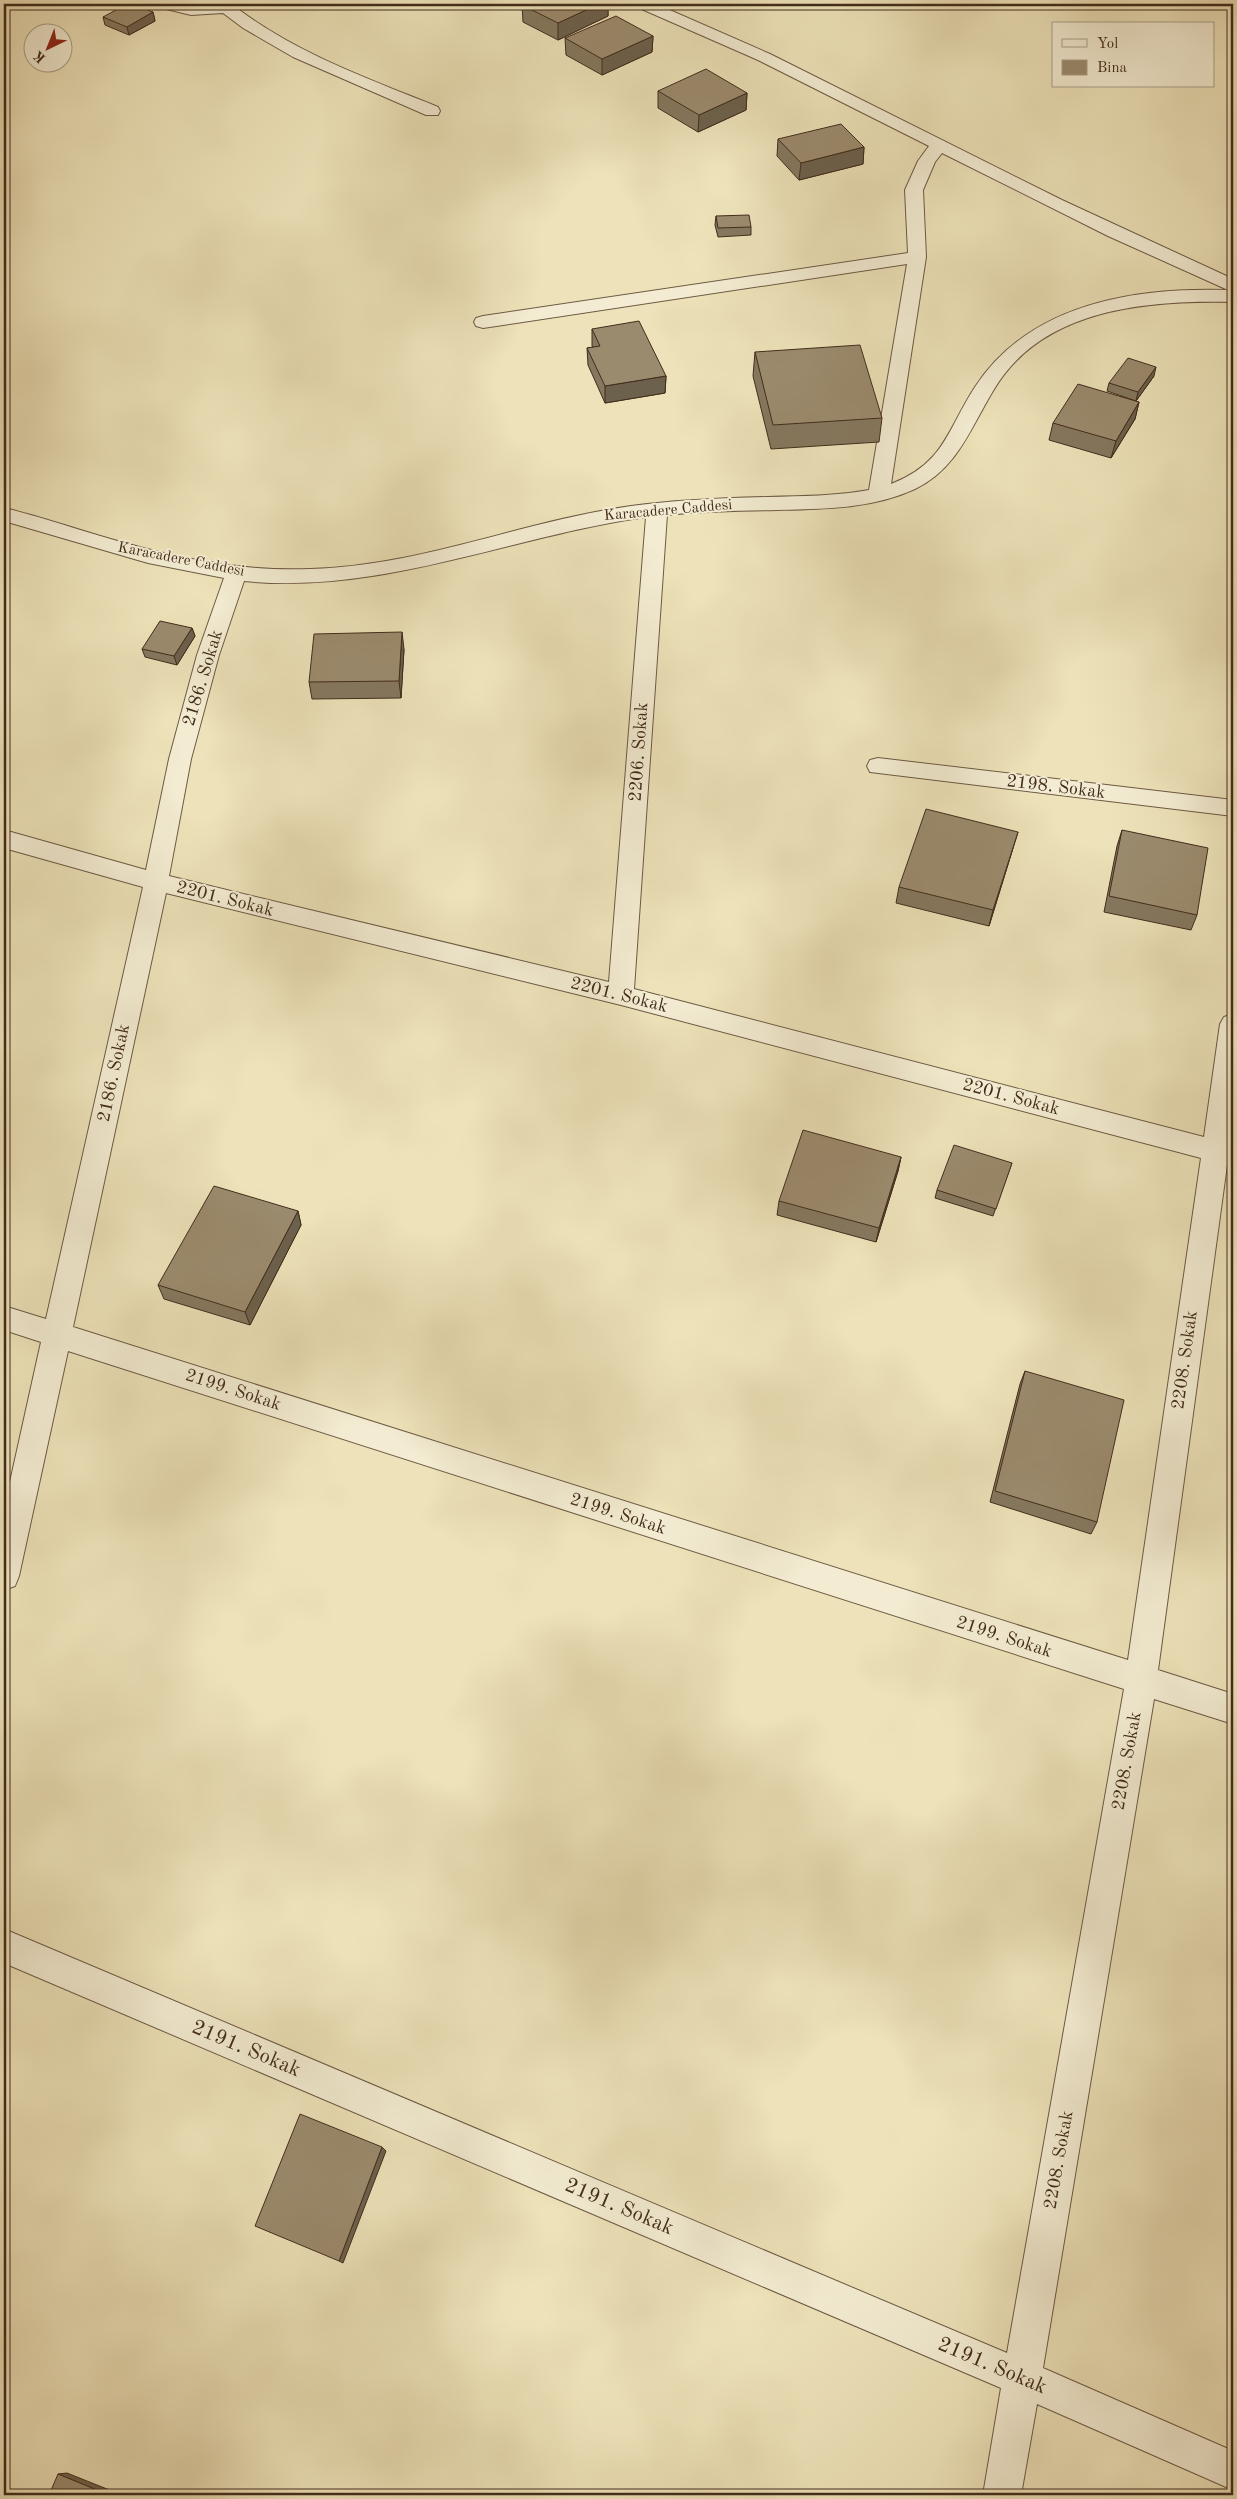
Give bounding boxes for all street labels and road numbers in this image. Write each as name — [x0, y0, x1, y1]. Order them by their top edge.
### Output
street label: Karacadere Caddesi — [603, 498, 733, 524]
street label: Karacadere Caddesi — [116, 540, 246, 580]
street label: 2186. Sokak — [180, 628, 226, 728]
street label: 2206. Sokak — [627, 702, 651, 802]
street label: 2198. Sokak — [1006, 772, 1106, 802]
street label: 2201. Sokak — [175, 878, 275, 920]
street label: 2201. Sokak — [569, 974, 669, 1016]
street label: 2186. Sokak — [95, 1022, 133, 1124]
street label: 2201. Sokak — [961, 1075, 1061, 1119]
street label: 2208. Sokak — [1169, 1309, 1201, 1411]
street label: 2199. Sokak — [183, 1366, 283, 1414]
street label: 2199. Sokak — [568, 1490, 668, 1538]
street label: 2199. Sokak — [954, 1613, 1054, 1661]
street label: 2208. Sokak — [1109, 1710, 1145, 1812]
street label: 2191. Sokak — [188, 2017, 304, 2081]
street label: 2208. Sokak — [1041, 2109, 1077, 2211]
street label: 2191. Sokak — [561, 2175, 677, 2239]
street label: 2191. Sokak — [934, 2334, 1050, 2398]

